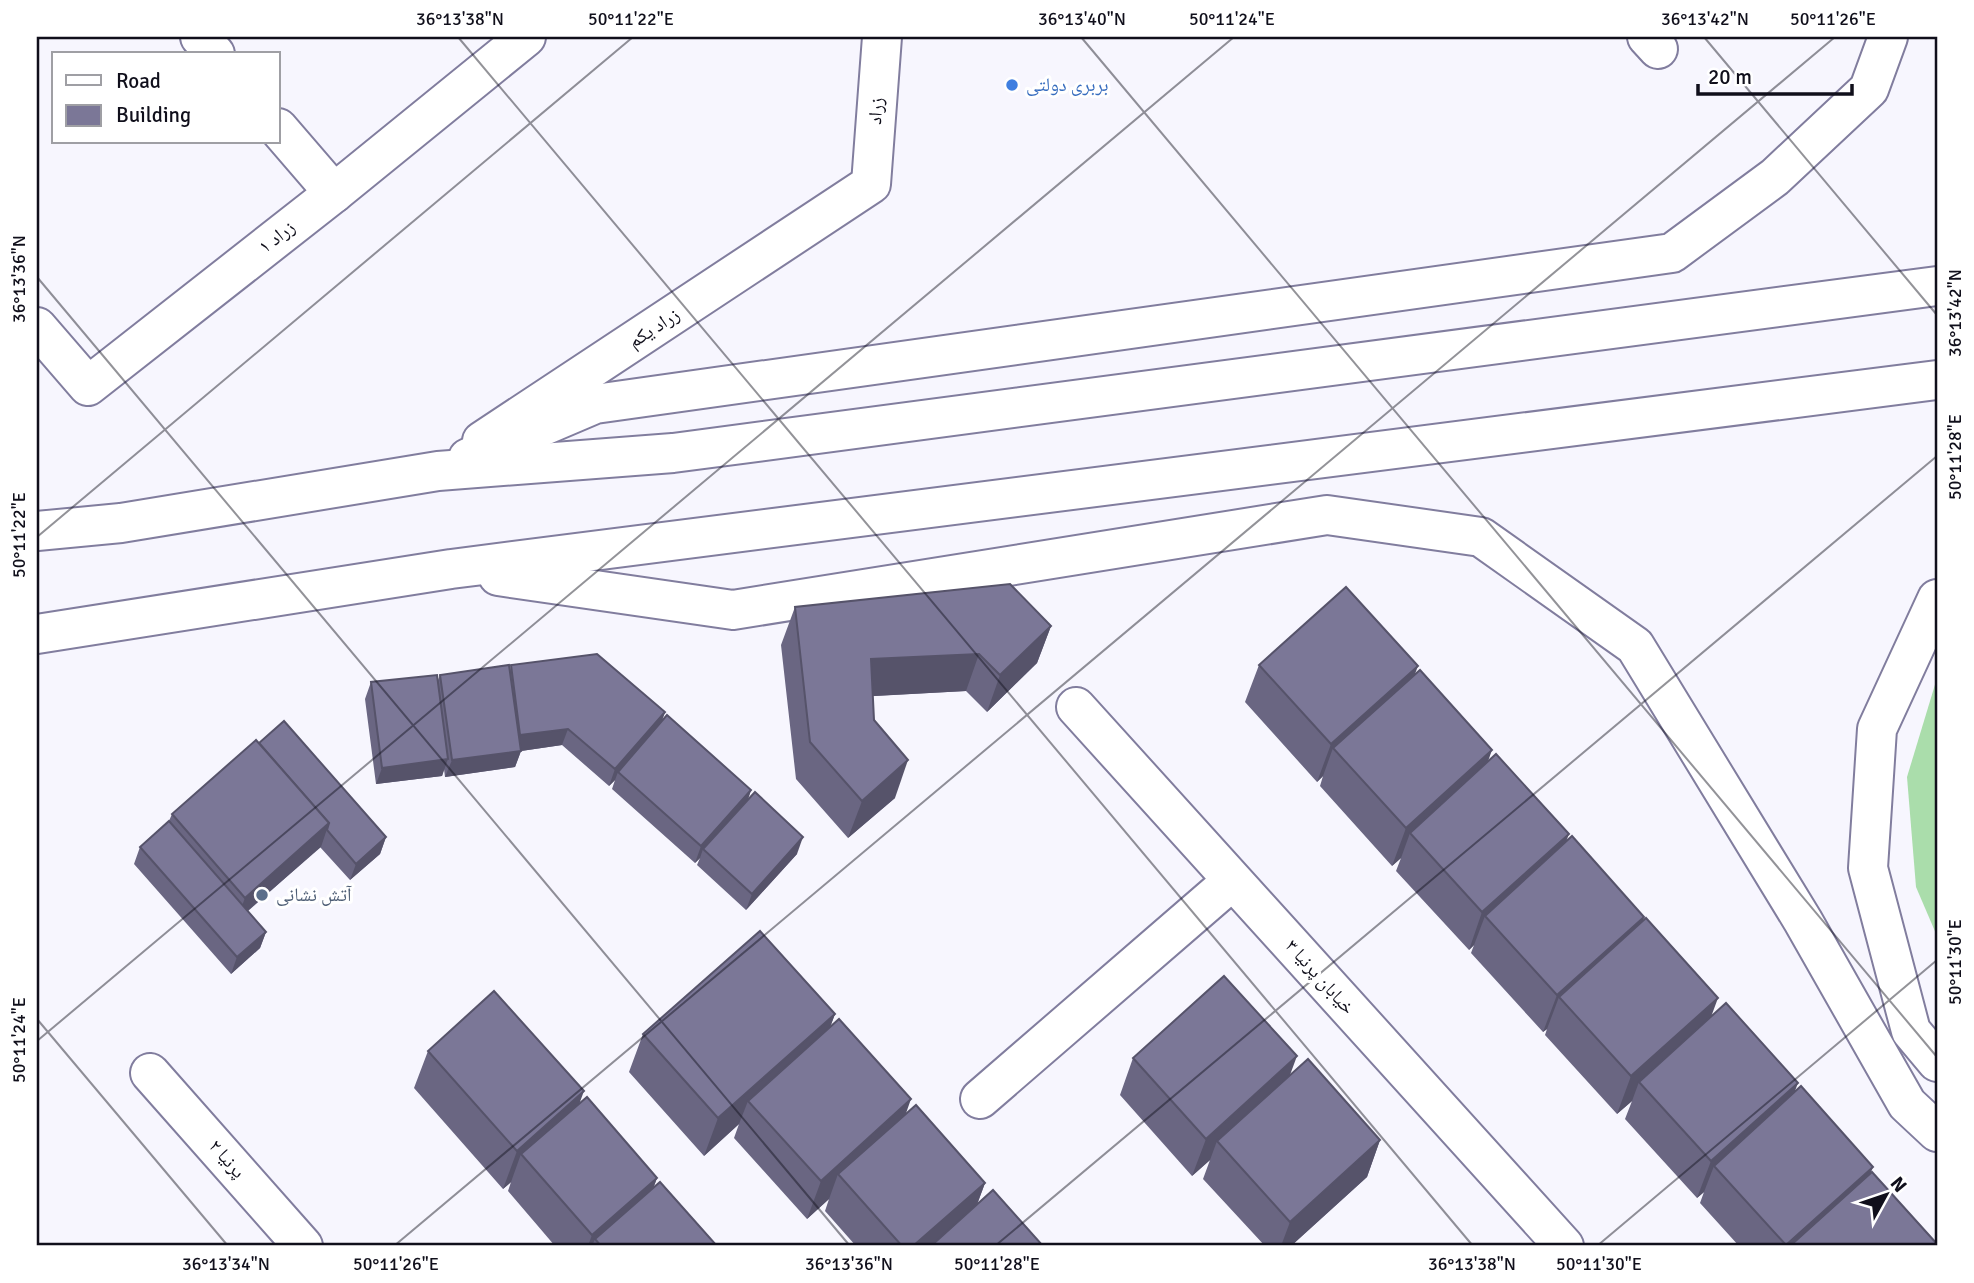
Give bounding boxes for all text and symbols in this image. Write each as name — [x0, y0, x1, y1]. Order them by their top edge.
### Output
text: 36°13'38"N — [416, 8, 504, 30]
text: 50°11'22"E — [588, 8, 674, 30]
text: 36°13'40"N — [1038, 8, 1126, 30]
text: 50°11'24"E — [1189, 8, 1275, 30]
text: 36°13'42"N — [1661, 8, 1749, 30]
text: 50°11'26"E — [1790, 8, 1876, 30]
legend — [52, 52, 280, 144]
scale bar — [1698, 52, 1852, 96]
text: 20 m — [1708, 64, 1752, 90]
text: Road — [116, 68, 161, 94]
place label: بربری دولتی — [1026, 73, 1108, 97]
marker: بربری دولتی — [1004, 77, 1020, 93]
street label: زراد — [863, 97, 889, 125]
text: Building — [116, 102, 191, 128]
street label: زراد ۱ — [254, 215, 300, 259]
text: 36°13'36"N — [8, 235, 30, 323]
text: 36°13'42"N — [1944, 269, 1966, 357]
street label: زراد یکم — [624, 303, 684, 353]
text: 50°11'28"E — [1944, 414, 1966, 500]
text: 50°11'22"E — [8, 492, 30, 578]
place label: آتش نشانی — [276, 883, 353, 907]
marker: آتش نشانی — [254, 887, 270, 903]
text: 50°11'30"E — [1944, 919, 1966, 1005]
street label: خیابان پرنیا ۳ — [1280, 934, 1360, 1020]
text: 50°11'24"E — [8, 997, 30, 1083]
street label: پرنیا ۲ — [204, 1135, 250, 1183]
north arrow — [1852, 1160, 1922, 1230]
text: N — [1885, 1172, 1912, 1197]
text: 36°13'34"N — [182, 1253, 270, 1275]
text: 50°11'26"E — [353, 1253, 439, 1275]
text: 36°13'36"N — [805, 1253, 893, 1275]
text: 50°11'28"E — [954, 1253, 1040, 1275]
text: 36°13'38"N — [1428, 1253, 1516, 1275]
text: 50°11'30"E — [1556, 1253, 1642, 1275]

